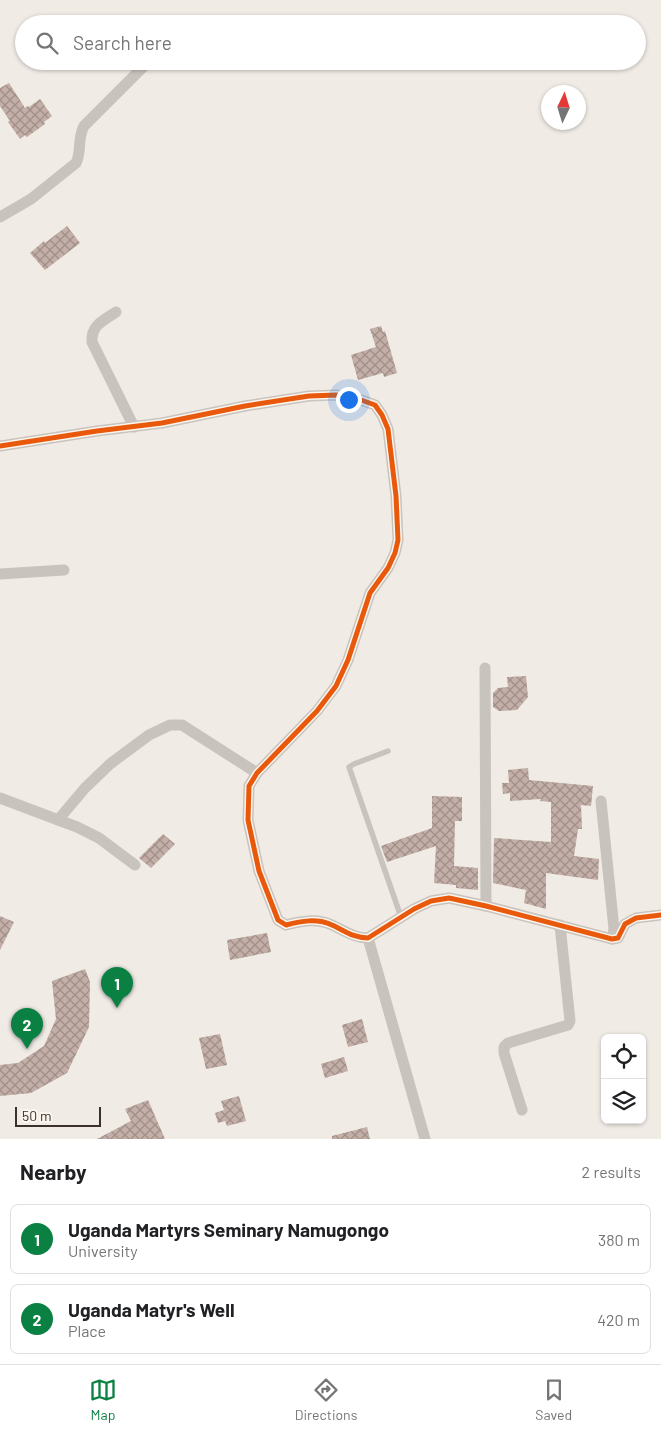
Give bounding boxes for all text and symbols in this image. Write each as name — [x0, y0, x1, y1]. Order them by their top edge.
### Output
search box — [15, 15, 646, 70]
icon: search — [33, 29, 61, 57]
text: Search here — [73, 31, 172, 54]
north arrow — [541, 85, 586, 130]
your location — [336, 387, 362, 413]
pin: 1 — [101, 967, 133, 1008]
pin: 2 — [11, 1008, 43, 1049]
map controls — [601, 1034, 646, 1124]
button: locate — [601, 1034, 646, 1079]
button: layers — [601, 1079, 646, 1124]
scale bar — [15, 1104, 101, 1127]
text: 50 m — [22, 1107, 51, 1124]
text: Nearby — [20, 1159, 86, 1184]
text: 2 results — [582, 1162, 641, 1181]
text: Uganda Martyrs Seminary Namugongo — [68, 1218, 389, 1241]
text: 1 — [34, 1230, 40, 1249]
text: 380 m — [598, 1230, 640, 1249]
text: University — [68, 1241, 138, 1260]
text: Uganda Matyr's Well — [68, 1298, 235, 1321]
text: 2 — [33, 1310, 41, 1329]
text: 420 m — [597, 1310, 640, 1329]
text: Place — [68, 1321, 106, 1340]
tab: Map — [89, 1376, 117, 1423]
tab: Directions — [295, 1376, 357, 1423]
tab: Saved — [535, 1376, 572, 1423]

